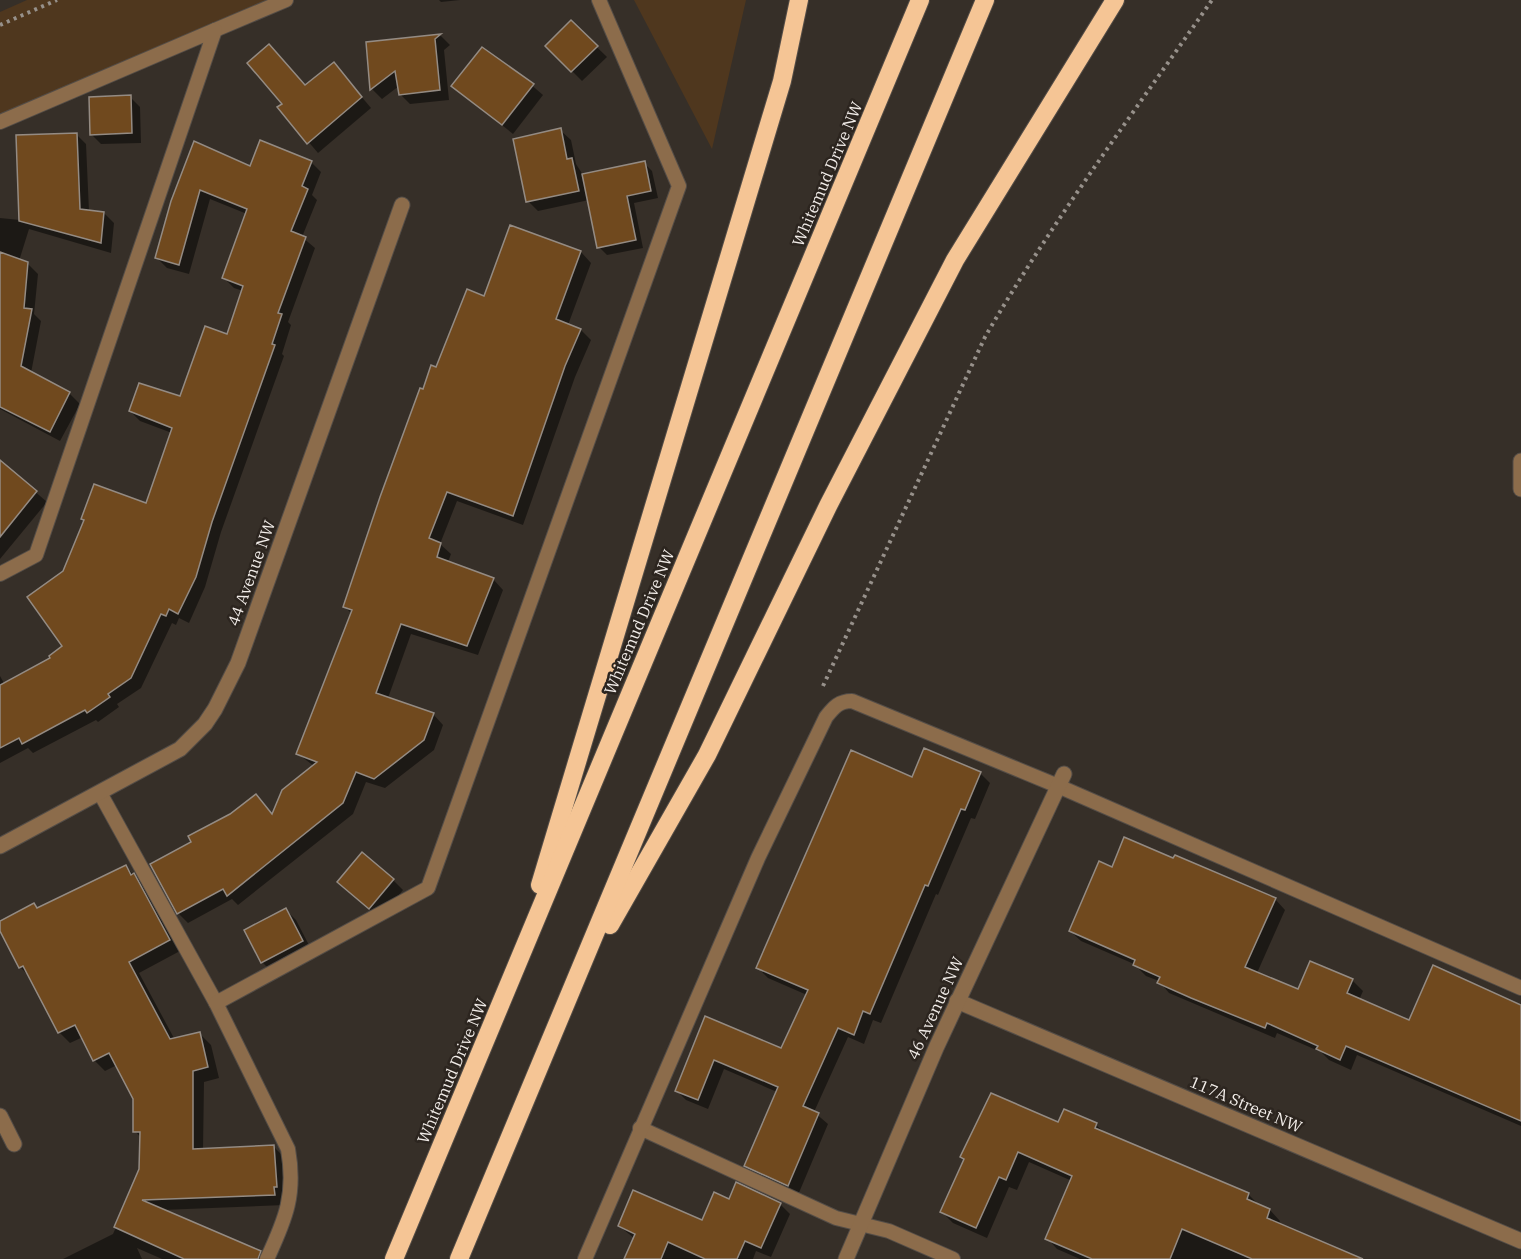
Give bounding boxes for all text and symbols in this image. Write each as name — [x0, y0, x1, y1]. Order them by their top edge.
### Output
street label: Whitemud Drive NW — [787, 98, 867, 249]
street label: 44 Avenue NW — [223, 517, 280, 628]
street label: Whitemud Drive NW — [599, 546, 679, 697]
street label: 46 Avenue NW — [903, 953, 968, 1062]
street label: Whitemud Drive NW — [412, 995, 492, 1146]
street label: 117A Street NW — [1187, 1071, 1306, 1137]

